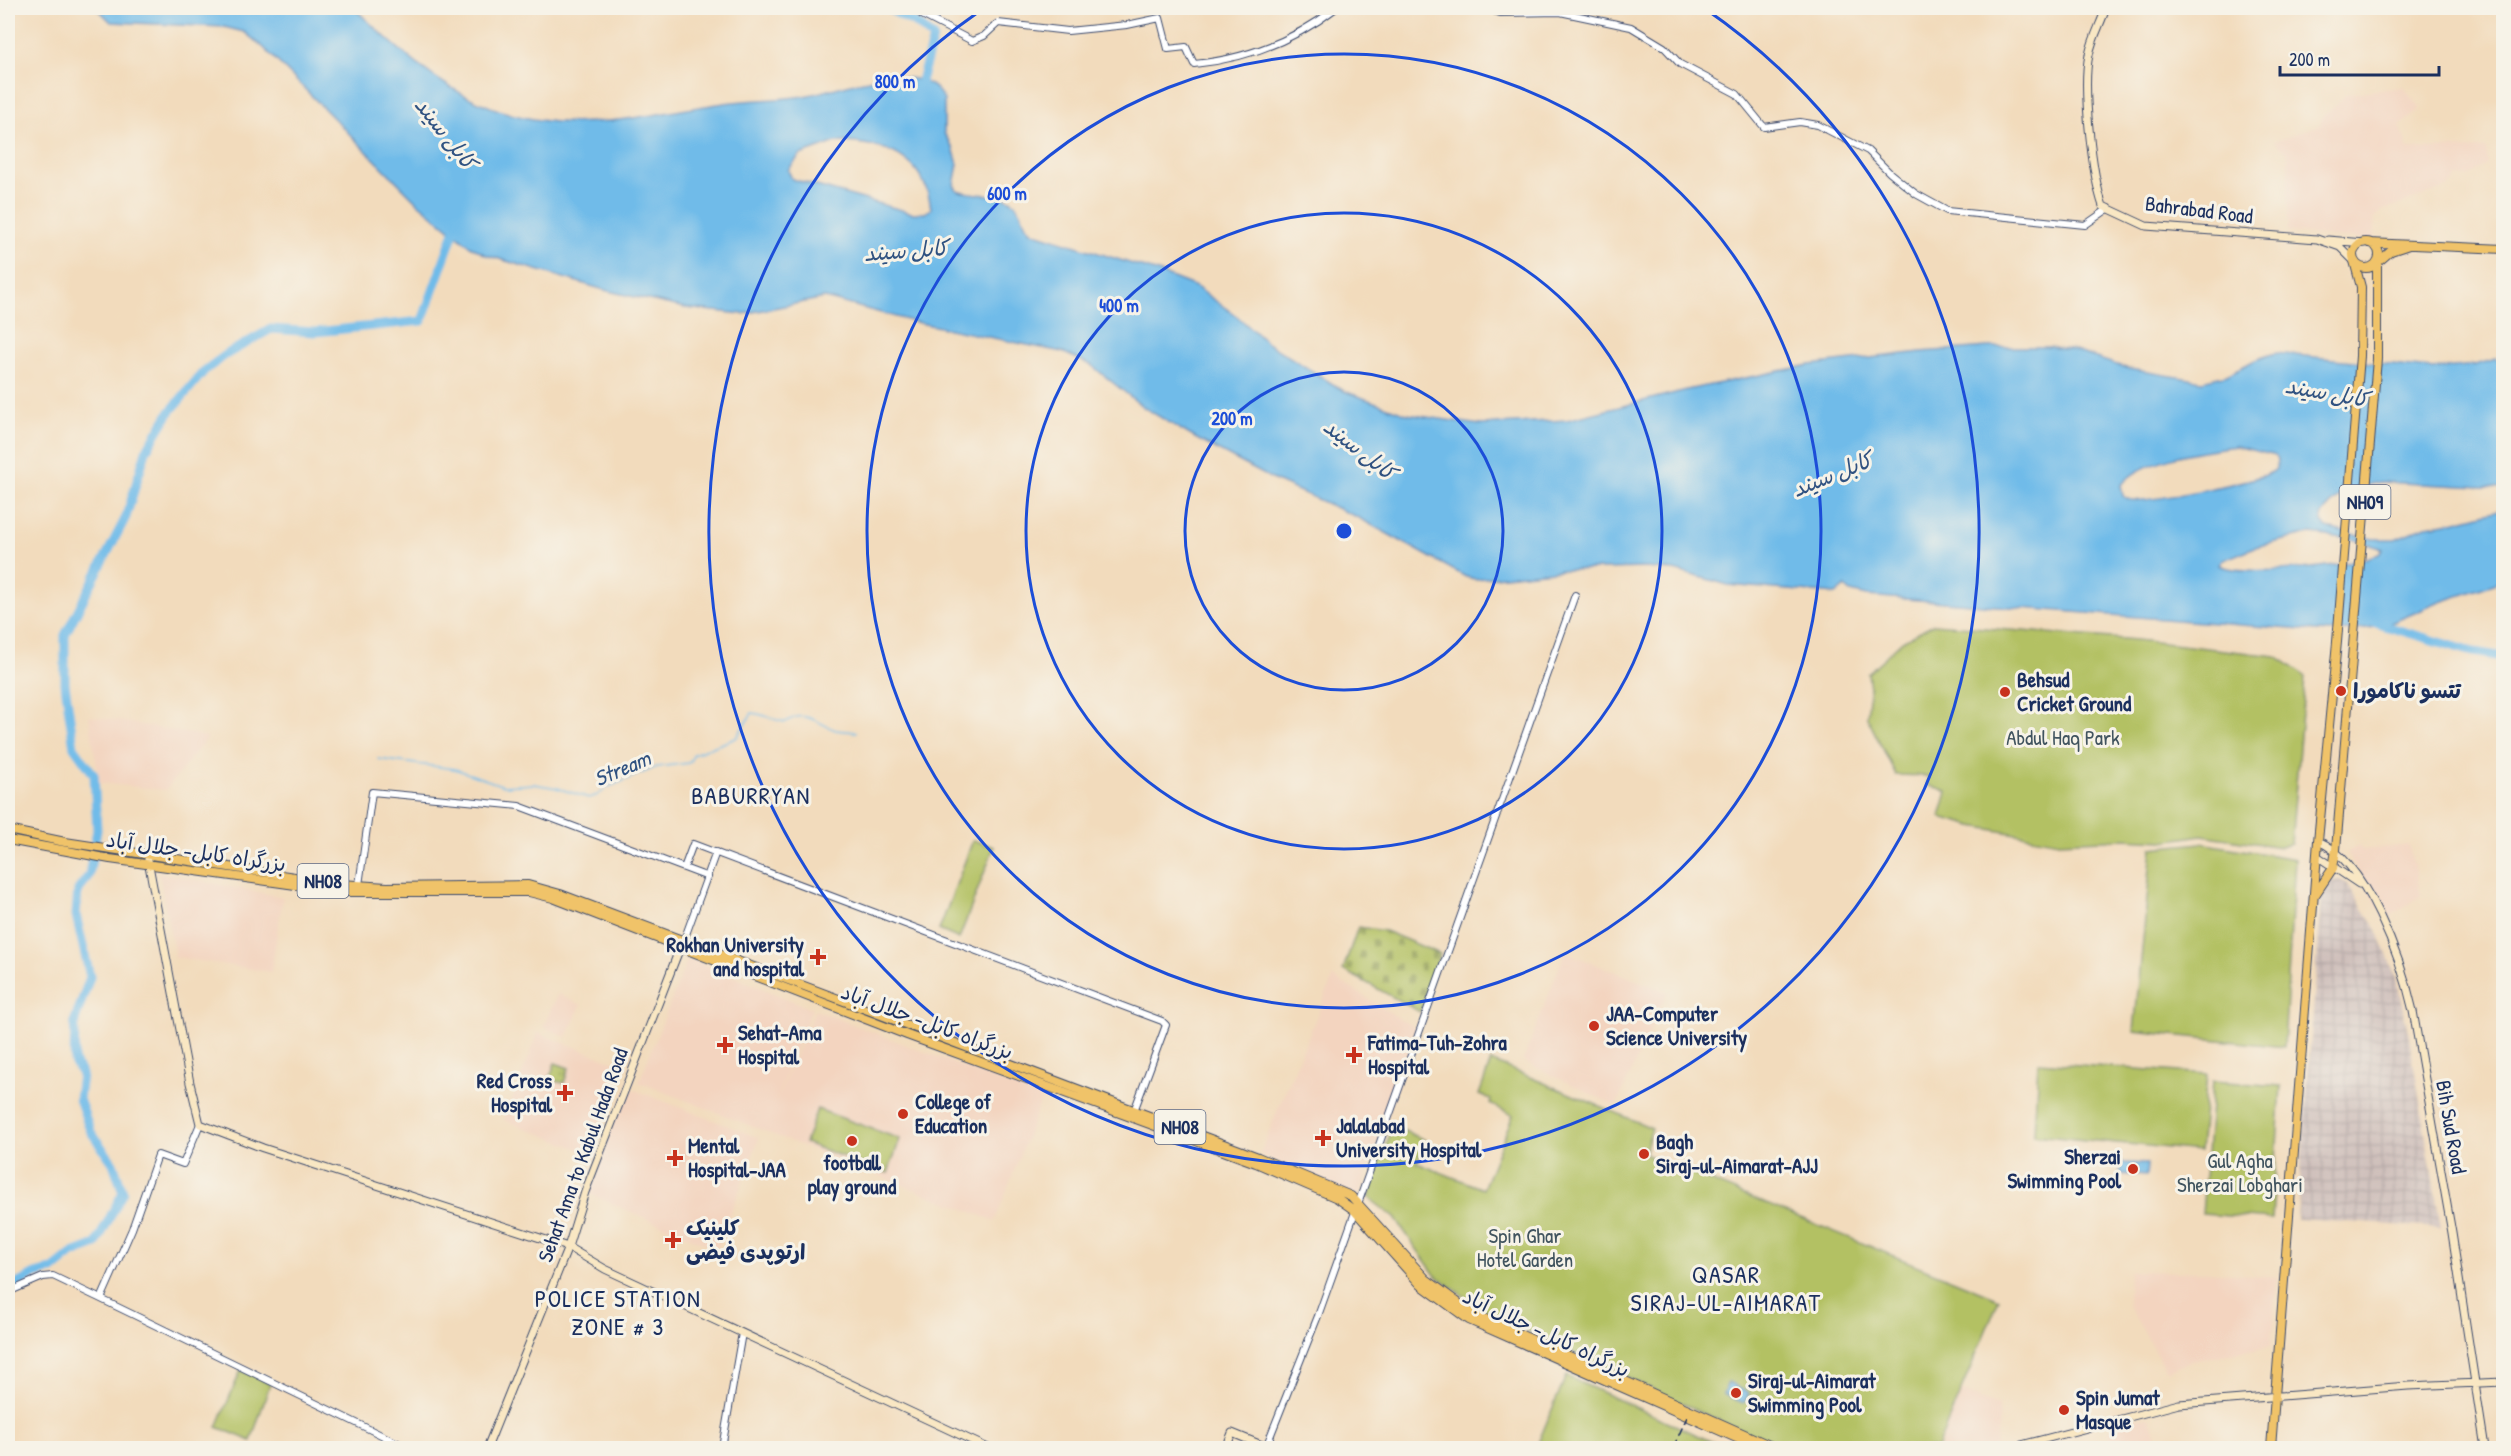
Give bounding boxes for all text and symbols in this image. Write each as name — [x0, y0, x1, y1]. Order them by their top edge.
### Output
scale bar — [2280, 39, 2439, 77]
text: 200 m — [2289, 47, 2330, 72]
text: 800 m — [875, 69, 915, 94]
water label: کابل سيند — [408, 91, 486, 178]
text: 600 m — [987, 181, 1027, 206]
street label: Bahrabad Road — [2144, 189, 2255, 230]
water label: کابل سيند — [863, 232, 953, 268]
text: 400 m — [1099, 293, 1139, 318]
water label: کابل سيند — [2283, 370, 2375, 415]
text: 200 m — [1212, 406, 1252, 431]
water label: کابل سيند — [1318, 411, 1405, 489]
water label: کابل سيند — [1787, 443, 1880, 504]
road number: NH09 — [2340, 485, 2390, 519]
centre of rings — [1334, 521, 1354, 541]
place label: Behsud Cricket Ground — [2017, 665, 2132, 718]
place label: تتسو ناکامورا — [2353, 676, 2462, 705]
marker: تتسو ناکامورا — [2334, 684, 2348, 698]
marker: Behsud Cricket Ground — [1998, 685, 2012, 699]
park label: Abdul Haq Park — [2006, 723, 2120, 752]
water label: Stream — [589, 742, 656, 793]
district label: BABURRYAN — [691, 779, 811, 811]
street label: بزرگراه کابل- جلال آباد — [104, 825, 288, 878]
road number: NH08 — [298, 864, 348, 898]
place label: Rokhan University and hospital — [666, 930, 804, 984]
marker: Rokhan University and hospital — [809, 948, 827, 966]
street label: بزرگراه کابل- جلال آباد — [837, 977, 1017, 1066]
place label: JAA-Computer Science University — [1606, 999, 1747, 1053]
place label: Sehat-Ama Hospital — [738, 1018, 822, 1072]
marker: JAA-Computer Science University — [1587, 1019, 1601, 1033]
place label: Fatima-Tuh-Zohra Hospital — [1367, 1028, 1508, 1082]
marker: Sehat-Ama Hospital — [716, 1036, 734, 1054]
street label: Sehat Ama to Kabul Hada Road — [530, 1044, 635, 1266]
marker: Fatima-Tuh-Zohra Hospital — [1345, 1046, 1363, 1064]
place label: Red Cross Hospital — [477, 1066, 552, 1120]
street label: Bih Sud Road — [2429, 1078, 2474, 1176]
marker: Red Cross Hospital — [556, 1084, 574, 1102]
place label: College of Education — [915, 1087, 991, 1140]
marker: College of Education — [896, 1107, 910, 1121]
road number: NH08 — [1154, 1110, 1206, 1144]
place label: Jalalabad University Hospital — [1336, 1111, 1482, 1165]
place label: Bagh Siraj-ul-Aimarat-AJJ — [1656, 1127, 1818, 1180]
marker: Jalalabad University Hospital — [1314, 1129, 1332, 1147]
place label: Mental Hospital-JAA — [688, 1131, 787, 1185]
marker: football play ground — [845, 1134, 859, 1148]
place label: Sherzai Swimming Pool — [2007, 1142, 2121, 1196]
park label: Gul Agha Sherzai Lobghari — [2177, 1146, 2303, 1199]
marker: Bagh Siraj-ul-Aimarat-AJJ — [1637, 1147, 1651, 1161]
place label: football play ground — [808, 1148, 897, 1202]
marker: Mental Hospital-JAA — [666, 1149, 684, 1167]
marker: Sherzai Swimming Pool — [2126, 1162, 2140, 1176]
place label: کلینیک ارتوپدی فیضی — [686, 1213, 805, 1266]
park label: Spin Ghar Hotel Garden — [1477, 1221, 1573, 1274]
marker: کلینیک ارتوپدی فیضی — [664, 1231, 682, 1249]
district label: QASAR SIRAJ-UL-AIMARAT — [1631, 1258, 1821, 1318]
street label: بزرگراه کابل- جلال آباد — [1458, 1281, 1634, 1384]
district label: POLICE STATION ZONE # 3 — [535, 1282, 701, 1342]
place label: Siraj-ul-Aimarat Swimming Pool — [1748, 1366, 1876, 1420]
place label: Spin Jumat Masque — [2076, 1383, 2160, 1437]
marker: Siraj-ul-Aimarat Swimming Pool — [1729, 1386, 1743, 1400]
marker: Spin Jumat Masque — [2057, 1403, 2071, 1417]

